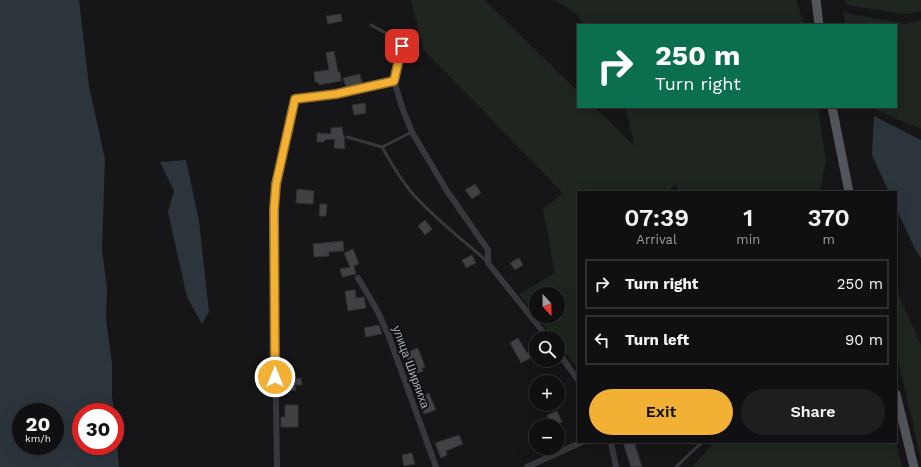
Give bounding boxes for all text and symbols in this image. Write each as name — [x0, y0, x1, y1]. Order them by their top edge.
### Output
pin — [385, 29, 419, 63]
icon: arrive — [391, 35, 413, 57]
text: 250 m — [655, 39, 740, 72]
icon: right — [589, 40, 641, 92]
text: Turn right — [655, 73, 741, 94]
text: 07:39 — [624, 204, 689, 232]
text: 1 — [743, 204, 753, 232]
text: 370 — [807, 204, 850, 232]
text: Arrival — [636, 232, 677, 247]
text: min — [736, 232, 760, 247]
text: m — [822, 232, 835, 247]
icon: right — [591, 273, 613, 295]
text: Turn right — [625, 275, 698, 293]
text: 250 m — [837, 275, 883, 293]
north arrow — [529, 287, 565, 323]
map controls — [529, 287, 565, 455]
street label: улица Ширяиха — [390, 324, 433, 411]
icon: left — [591, 329, 613, 351]
button: search — [529, 331, 565, 367]
text: Turn left — [625, 331, 689, 349]
text: 90 m — [845, 331, 883, 349]
position arrow — [254, 356, 296, 398]
button: + — [529, 375, 565, 411]
button: Exit — [589, 389, 733, 435]
button: Share — [741, 389, 885, 435]
speed limit sign: 30 — [72, 403, 124, 455]
text: 20 — [26, 412, 50, 436]
button: − — [529, 419, 565, 455]
text: km/h — [25, 433, 51, 444]

